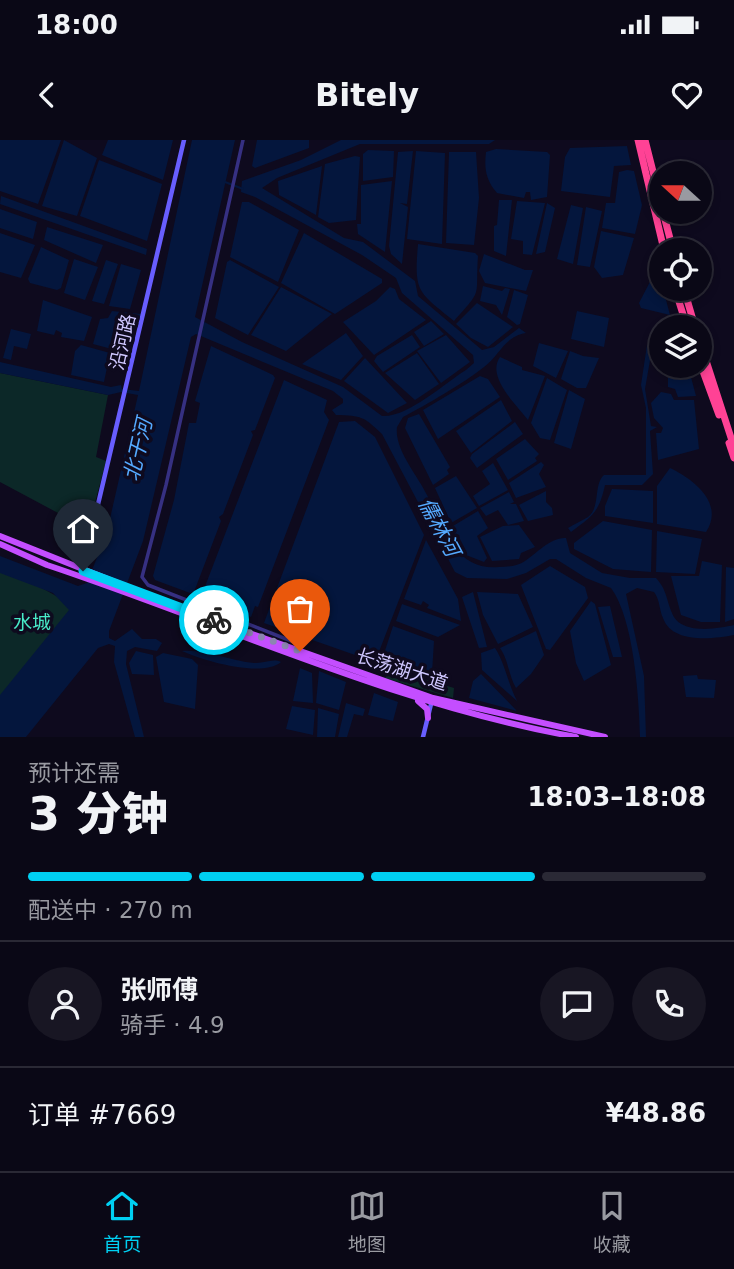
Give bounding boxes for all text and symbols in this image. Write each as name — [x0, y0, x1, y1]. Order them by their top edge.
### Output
text: 18:00 — [35, 10, 118, 40]
icon: back — [28, 76, 66, 114]
text: Bitely — [315, 76, 419, 114]
icon: heart — [668, 76, 706, 114]
north arrow — [649, 161, 712, 224]
map controls — [649, 161, 712, 378]
button: locate — [649, 238, 712, 301]
street label: 沿河路 — [105, 312, 139, 372]
button: layers — [649, 315, 712, 378]
water label: 北干河 — [119, 413, 158, 483]
water label: 儒林河 — [414, 494, 466, 564]
pin — [53, 499, 113, 571]
icon: home — [64, 510, 102, 548]
pin — [270, 579, 330, 651]
courier — [179, 585, 249, 655]
icon: bag — [281, 590, 319, 628]
icon: bike — [195, 601, 233, 639]
park label: 水城 — [13, 611, 51, 633]
street label: 长荡湖大道 — [353, 644, 451, 694]
text: 预计还需 — [28, 760, 120, 786]
text: 18:03–18:08 — [527, 782, 706, 812]
text: 3 分钟 — [28, 787, 168, 841]
text: 配送中 · 270 m — [28, 897, 193, 923]
button: person — [28, 967, 102, 1041]
button: chat — [540, 967, 614, 1041]
button: phone — [632, 967, 706, 1041]
text: 张师傅 — [120, 975, 198, 1005]
text: 骑手 · 4.9 — [120, 1012, 225, 1038]
text: ¥48.86 — [606, 1098, 706, 1128]
text: 订单 #7669 — [28, 1100, 176, 1130]
tab: 首页 — [103, 1187, 141, 1256]
tab: 地图 — [348, 1187, 386, 1256]
tab: 收藏 — [593, 1187, 631, 1256]

